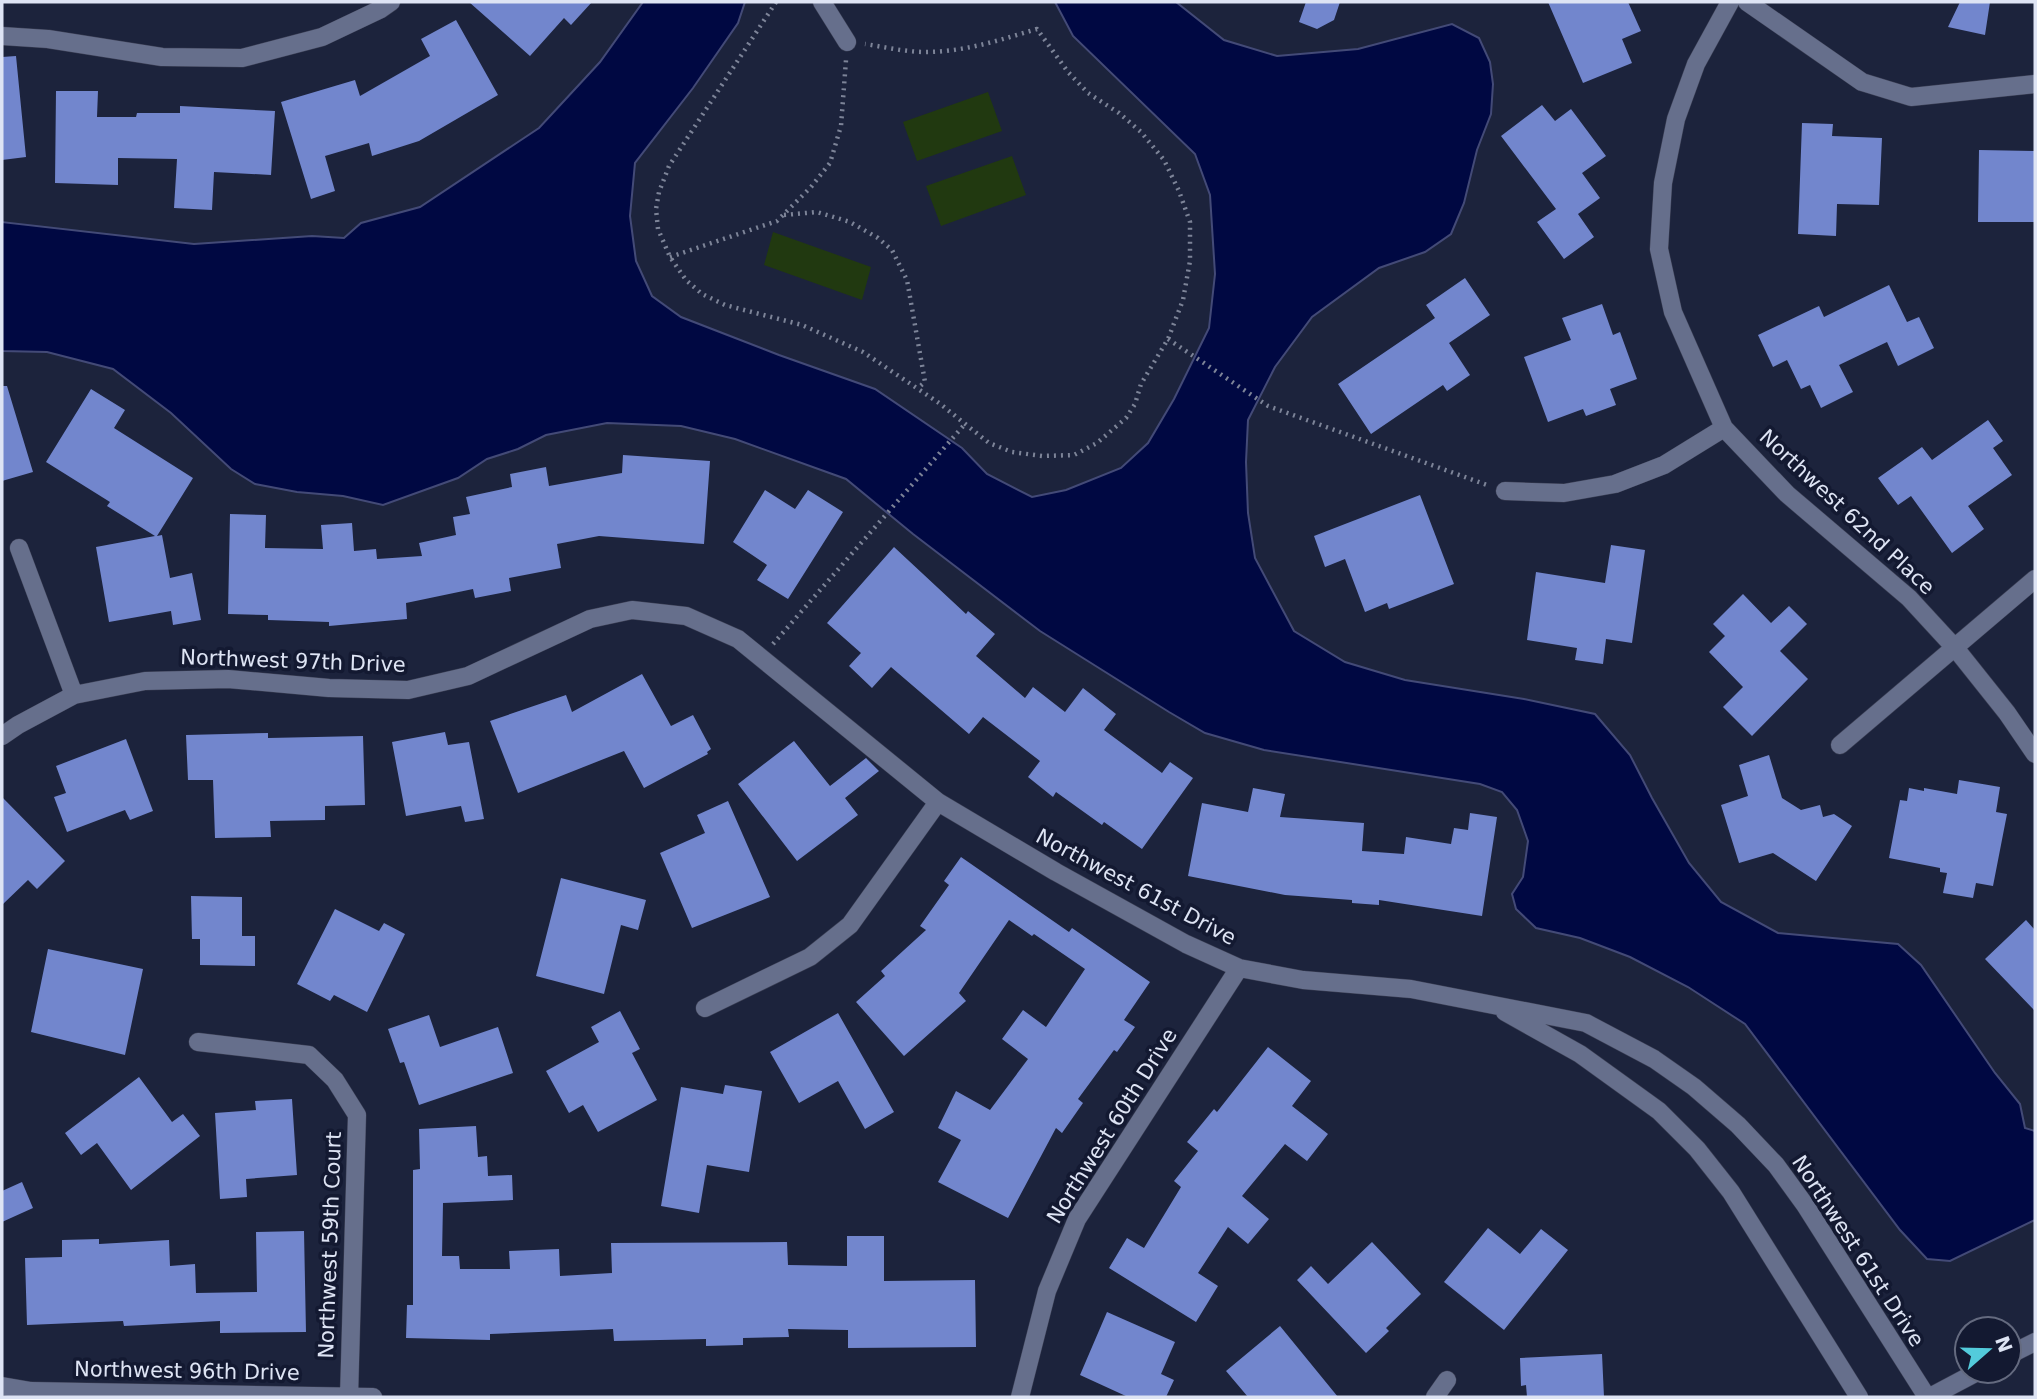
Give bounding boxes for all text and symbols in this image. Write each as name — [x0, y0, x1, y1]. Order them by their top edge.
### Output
street label: Northwest 62nd Place — [1755, 425, 1939, 599]
street label: Northwest 97th Drive — [180, 645, 406, 677]
street label: Northwest 61st Drive — [1032, 824, 1240, 950]
street label: Northwest 60th Drive — [1042, 1024, 1182, 1228]
street label: Northwest 59th Court — [314, 1131, 346, 1359]
street label: Northwest 61st Drive — [1787, 1151, 1929, 1351]
north arrow — [1953, 1315, 2023, 1385]
text: N — [1991, 1333, 2017, 1355]
street label: Northwest 96th Drive — [74, 1357, 300, 1385]

